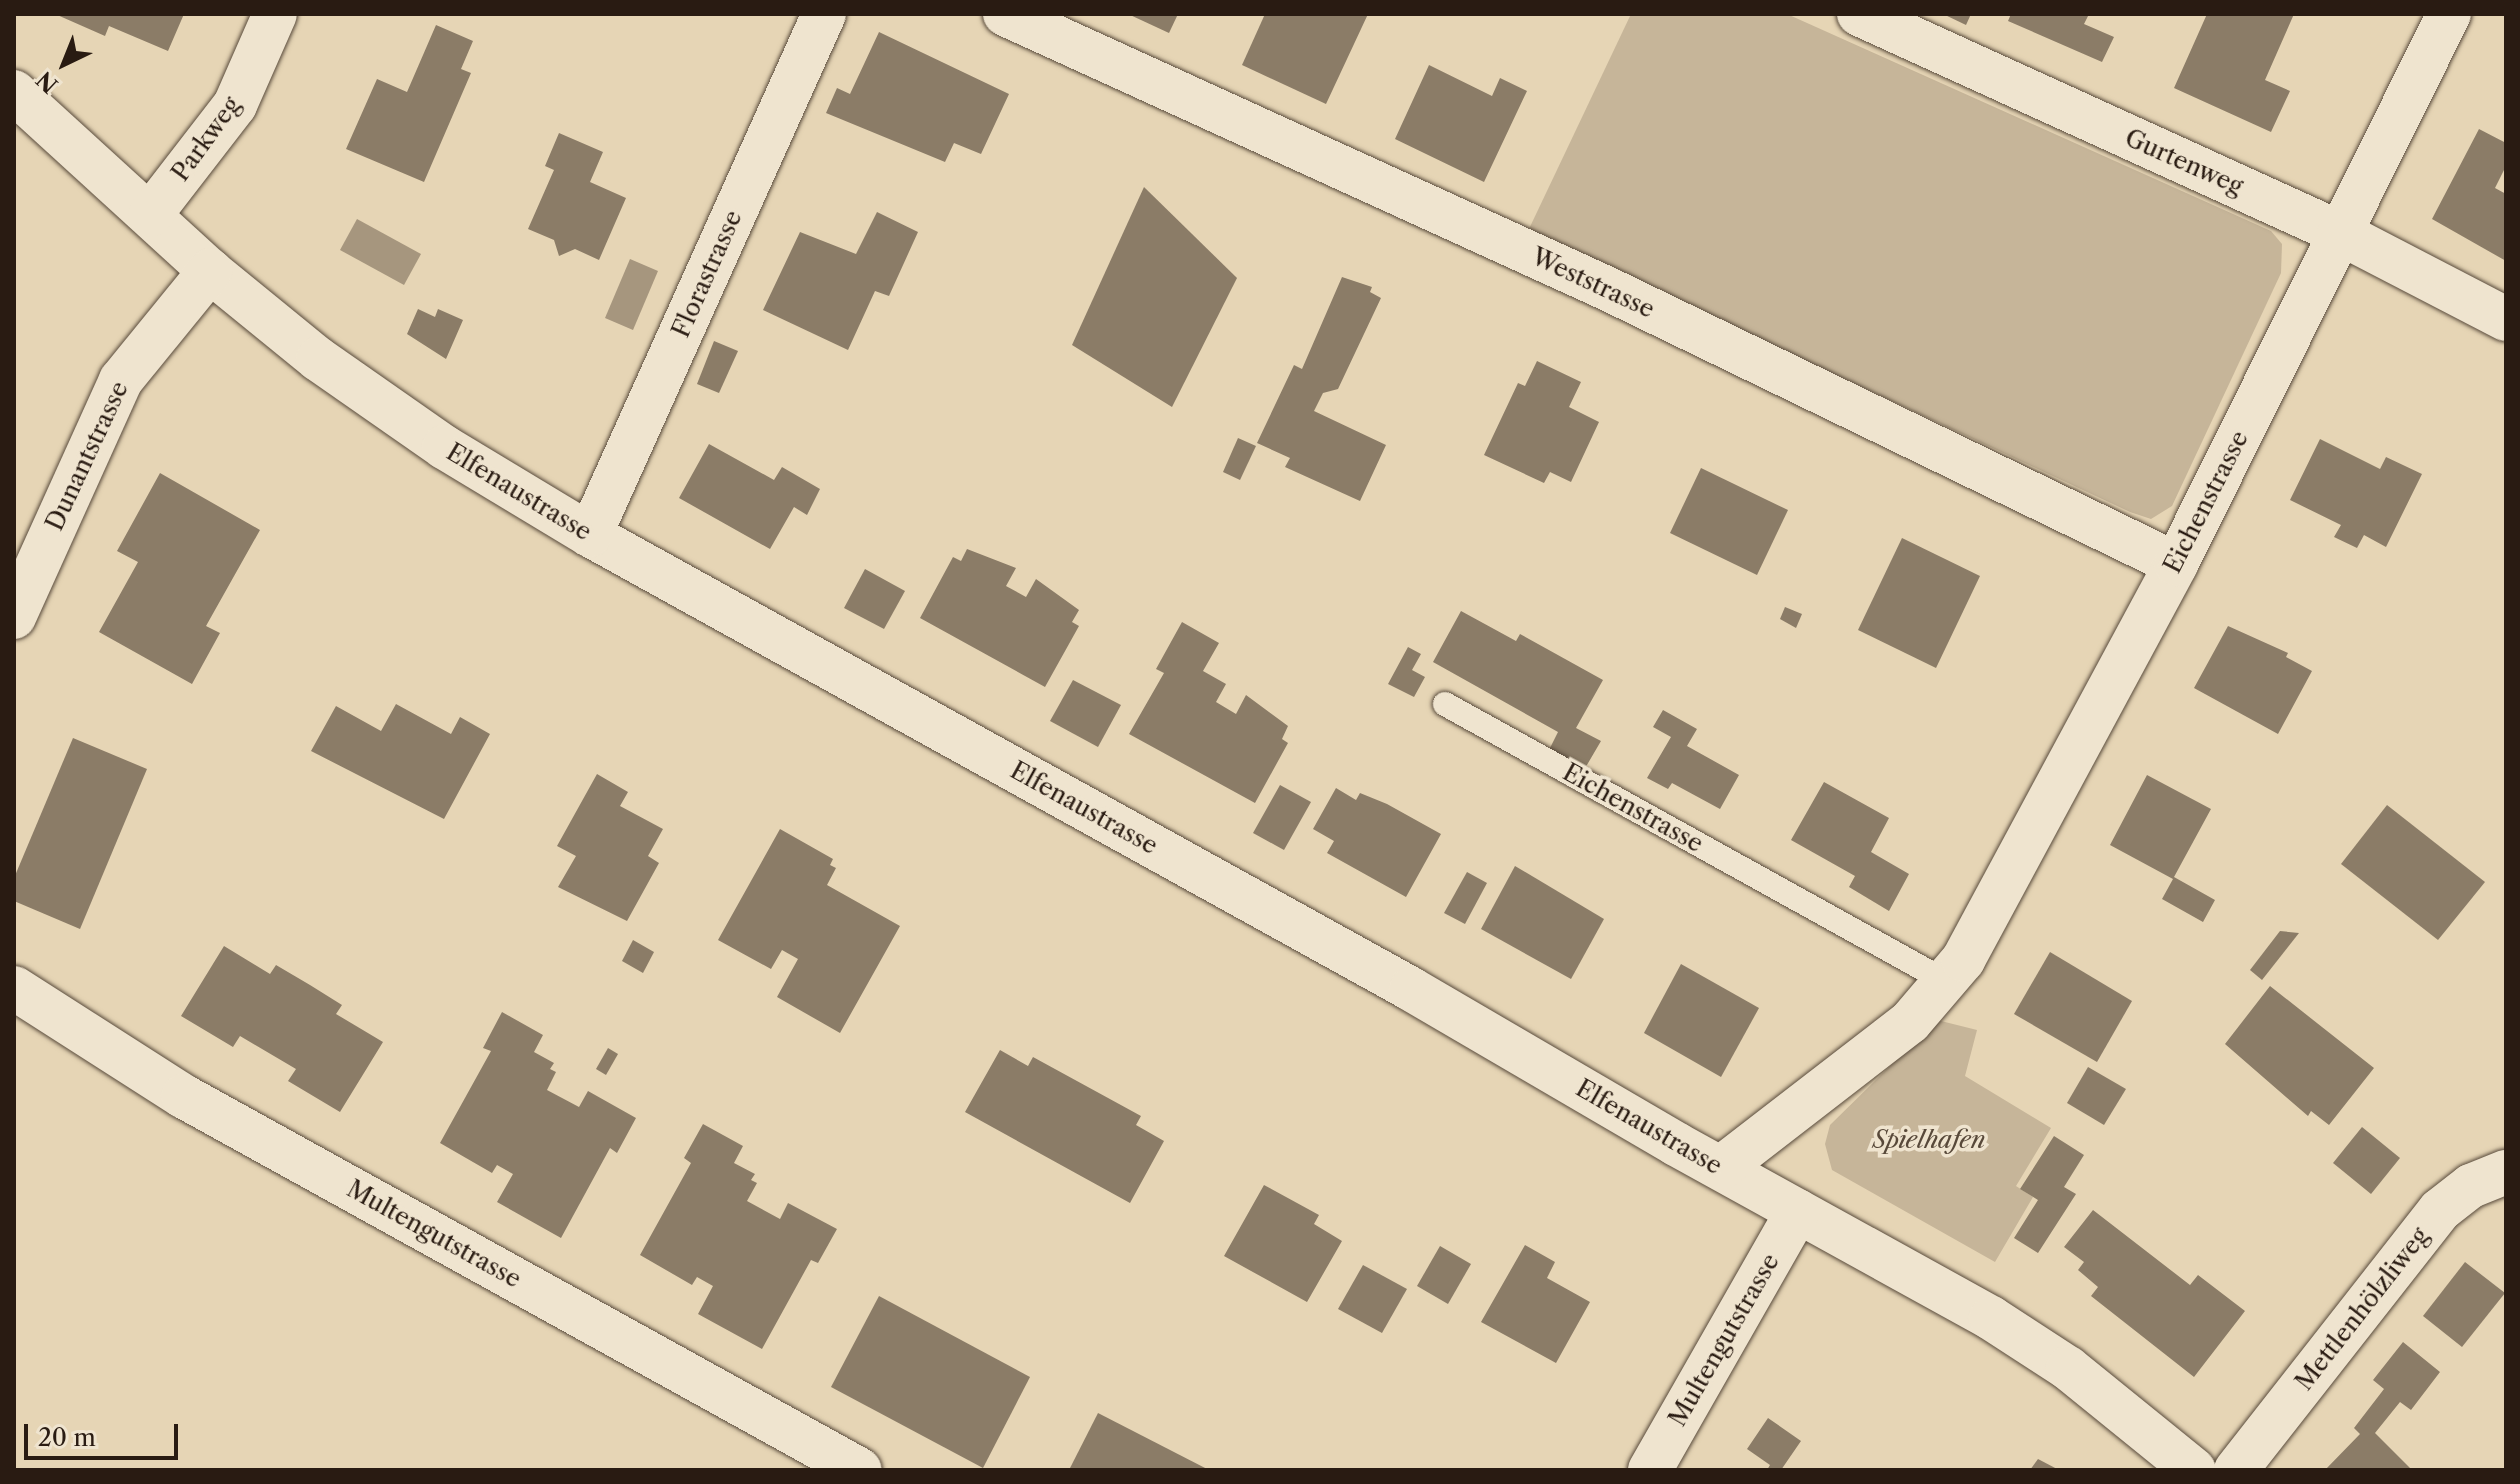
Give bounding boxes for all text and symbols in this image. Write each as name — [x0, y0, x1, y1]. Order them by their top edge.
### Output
north arrow — [24, 24, 104, 104]
text: N — [31, 66, 63, 98]
street label: Parkweg — [166, 91, 246, 187]
street label: Gurtenweg — [2121, 123, 2247, 201]
street label: Florastrasse — [666, 206, 748, 342]
street label: Weststrasse — [1527, 242, 1659, 324]
street label: Dunantstrasse — [40, 377, 134, 535]
street label: Eichenstrasse — [2158, 426, 2254, 578]
street label: Elfenaustrasse — [441, 438, 597, 546]
street label: Elfenaustrasse — [1005, 756, 1163, 860]
street label: Eichenstrasse — [1558, 758, 1708, 858]
street label: Elfenaustrasse — [1571, 1074, 1727, 1180]
park label: Spielhafen — [1873, 1126, 1985, 1154]
street label: Multengutstrasse — [342, 1174, 526, 1294]
street label: Mettlenhölzliweg — [2290, 1222, 2434, 1396]
street label: Multengutstrasse — [1663, 1249, 1785, 1431]
scale bar — [28, 1408, 182, 1458]
text: 20 m — [38, 1423, 96, 1452]

